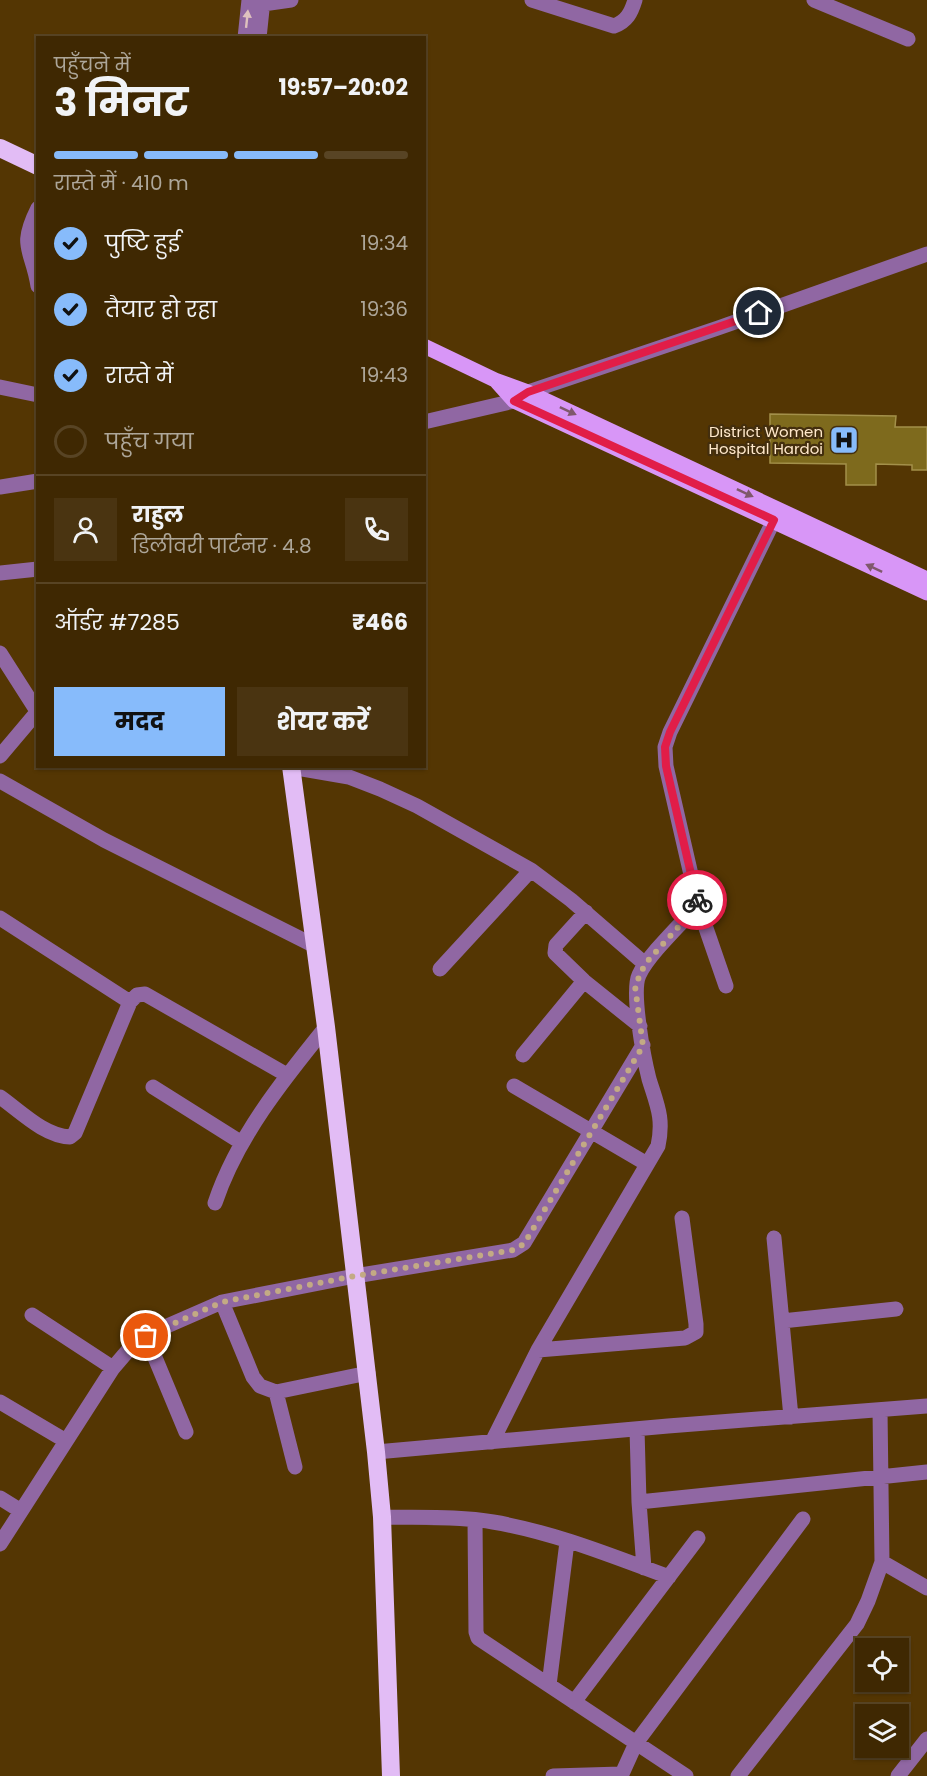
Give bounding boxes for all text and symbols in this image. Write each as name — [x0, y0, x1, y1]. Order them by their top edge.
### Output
one-way arrow — [242, 9, 252, 28]
text: पहुँचने में — [54, 51, 130, 79]
text: 19:57–20:02 — [279, 72, 408, 103]
text: 3 मिनट — [54, 75, 188, 130]
text: रास्ते में · 410 m — [54, 169, 189, 197]
icon: check — [54, 227, 87, 260]
text: पुष्टि हुई — [105, 228, 180, 259]
text: 19:34 — [360, 229, 408, 257]
pin — [733, 287, 784, 338]
icon: check — [54, 293, 87, 326]
text: तैयार हो रहा — [105, 294, 217, 325]
text: 19:36 — [360, 295, 408, 323]
icon: home — [742, 296, 775, 329]
icon: check — [54, 359, 87, 392]
text: रास्ते में — [105, 360, 173, 391]
text: 19:43 — [360, 361, 408, 389]
one-way arrow — [560, 406, 577, 415]
place label: District Women Hospital Hardoi — [709, 421, 823, 459]
hospital icon: District Women Hospital Hardoi — [828, 424, 860, 456]
text: पहुँच गया — [105, 426, 193, 457]
one-way arrow — [736, 489, 754, 499]
button: person — [54, 498, 117, 561]
button: phone — [345, 498, 408, 561]
text: राहुल — [132, 499, 184, 530]
text: डिलीवरी पार्टनर · 4.8 — [132, 532, 312, 560]
one-way arrow — [866, 563, 883, 573]
text: ऑर्डर #7285 — [54, 607, 180, 638]
text: ₹466 — [352, 607, 408, 638]
button: मदद — [54, 687, 225, 756]
button: शेयर करें — [237, 687, 408, 756]
courier — [667, 870, 727, 930]
icon: bike — [681, 884, 714, 917]
pin — [120, 1310, 171, 1361]
icon: bag — [129, 1319, 162, 1352]
map controls — [855, 1638, 909, 1758]
button: locate — [855, 1638, 909, 1692]
button: layers — [855, 1704, 909, 1758]

